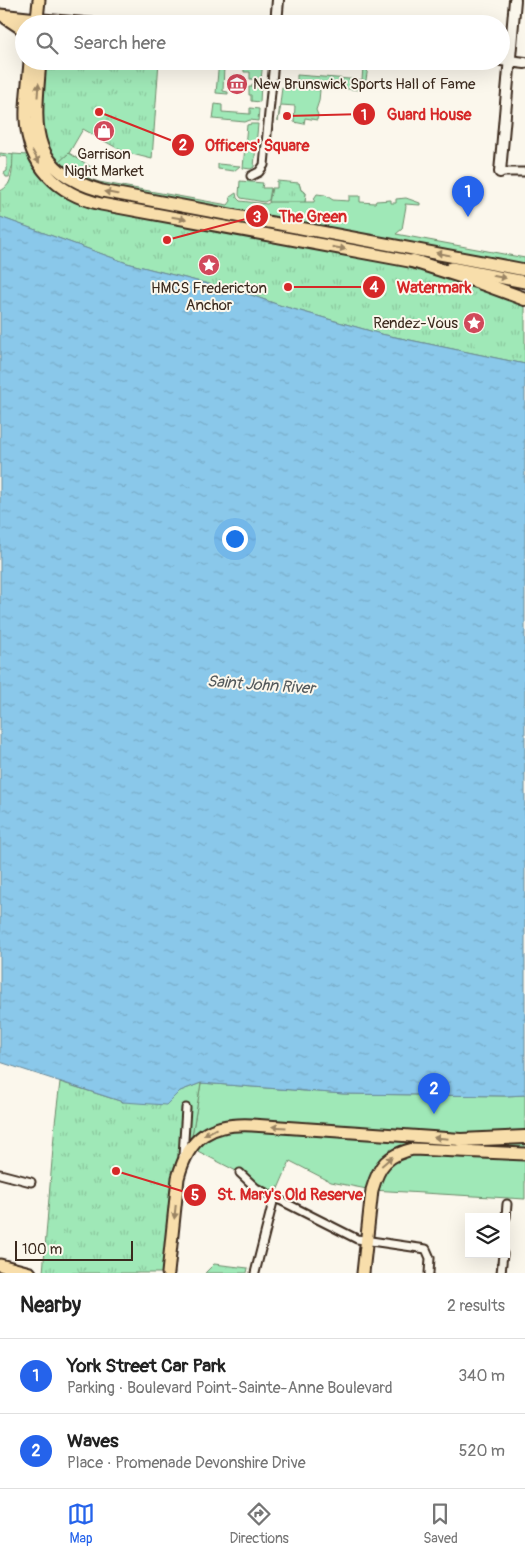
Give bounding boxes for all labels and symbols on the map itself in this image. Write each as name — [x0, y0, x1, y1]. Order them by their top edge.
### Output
museum icon: New Brunswick Sports Hall of Fame — [225, 72, 249, 96]
place label: New Brunswick Sports Hall of Fame — [253, 75, 476, 94]
one-way arrow — [34, 82, 42, 98]
callout: Guard House — [351, 99, 481, 130]
text: Guard House — [387, 105, 472, 125]
text: 1 — [361, 106, 367, 125]
shop icon: Garrison Night Market — [92, 119, 116, 143]
callout: Officers' Square — [170, 130, 320, 161]
text: 2 — [179, 136, 187, 155]
text: Officers' Square — [205, 136, 310, 156]
place label: Garrison Night Market — [64, 145, 145, 181]
one-way arrow — [32, 150, 40, 165]
pin: 1 — [452, 176, 484, 217]
one-way arrow — [102, 188, 118, 196]
callout: The Green — [244, 201, 357, 232]
text: The Green — [278, 207, 347, 227]
text: 3 — [253, 208, 261, 227]
one-way arrow — [171, 215, 187, 223]
one-way arrow — [331, 245, 347, 253]
one-way arrow — [435, 250, 450, 258]
place icon: HMCS Fredericton Anchor — [197, 253, 221, 277]
callout: Watermark — [362, 272, 481, 303]
one-way arrow — [491, 274, 507, 282]
text: 4 — [370, 278, 379, 297]
text: Watermark — [397, 278, 472, 298]
place label: HMCS Fredericton Anchor — [151, 279, 267, 315]
place icon: Rendez-Vous — [462, 311, 486, 335]
place label: Rendez-Vous — [373, 314, 458, 333]
your location — [222, 526, 248, 552]
water label: Saint John River — [206, 671, 318, 699]
pin: 2 — [418, 1073, 450, 1114]
one-way arrow — [271, 1122, 287, 1130]
one-way arrow — [203, 1128, 217, 1136]
one-way arrow — [433, 1134, 449, 1142]
one-way arrow — [381, 1156, 394, 1167]
callout: St. Mary's Old Reserve — [182, 1179, 373, 1210]
text: St. Mary's Old Reserve — [217, 1185, 364, 1205]
text: 5 — [191, 1186, 199, 1205]
one-way arrow — [171, 1204, 179, 1220]
scale bar — [15, 1238, 132, 1261]

